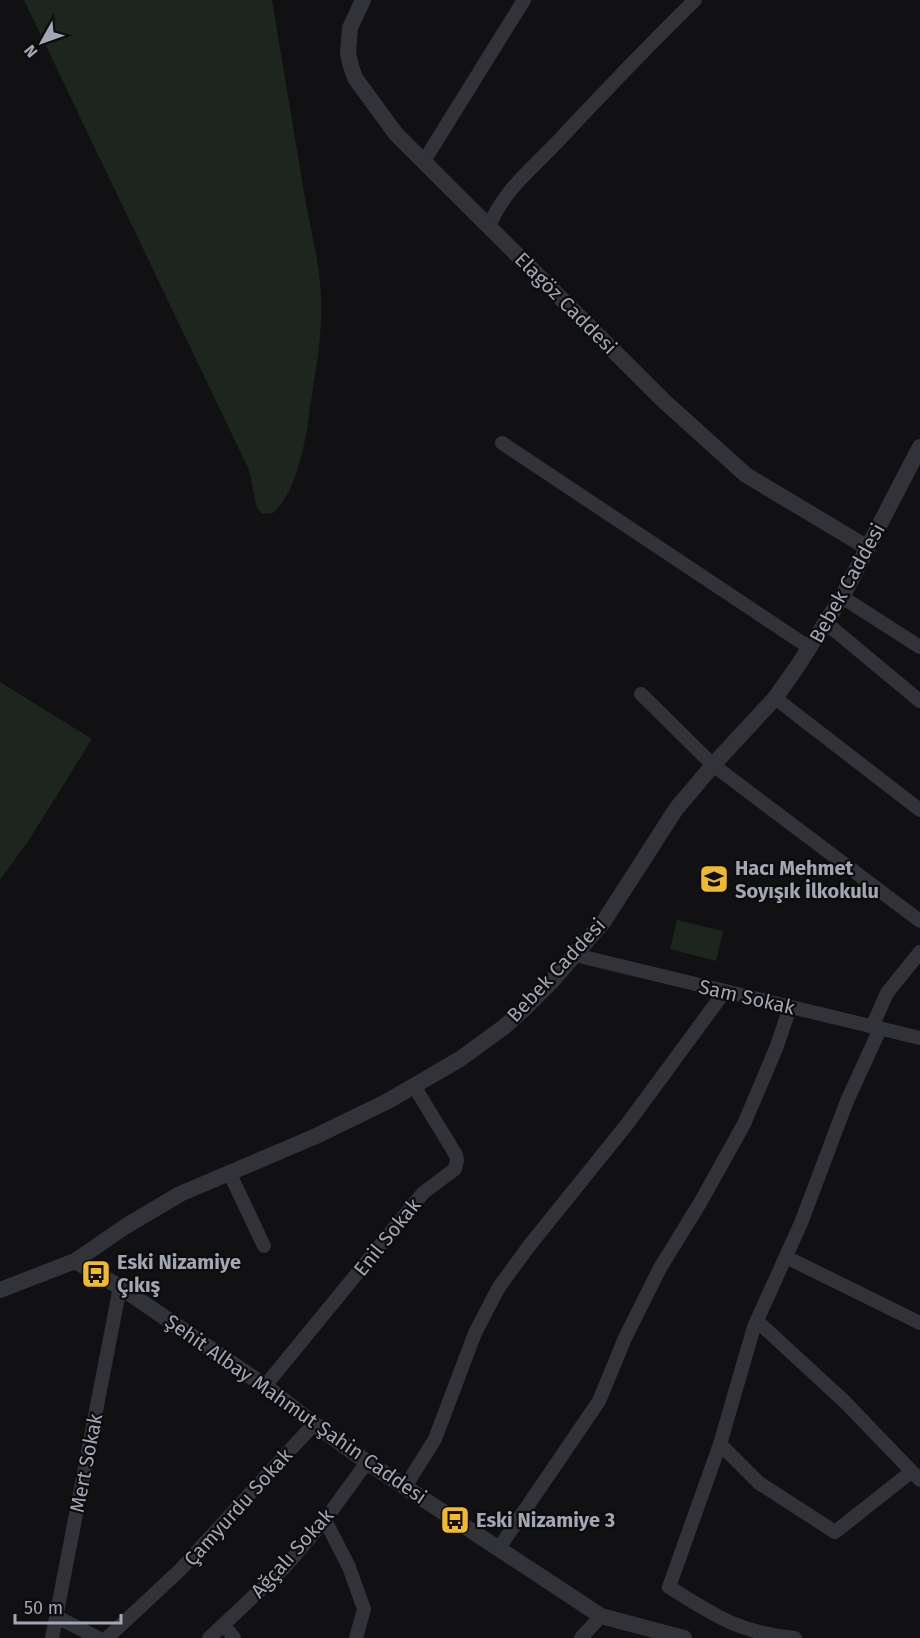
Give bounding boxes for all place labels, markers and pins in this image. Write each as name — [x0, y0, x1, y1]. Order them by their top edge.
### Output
place label: Hacı Mehmet Soyışık İlkokulu — [735, 856, 879, 903]
school or university icon: Hacı Mehmet Soyışık İlkokulu — [698, 863, 730, 895]
place label: Eski Nizamiye Çıkış — [117, 1250, 241, 1298]
bus stop icon: Eski Nizamiye Çıkış — [80, 1258, 112, 1290]
bus stop icon: Eski Nizamiye 3 — [439, 1504, 471, 1536]
place label: Eski Nizamiye 3 — [476, 1508, 615, 1532]

